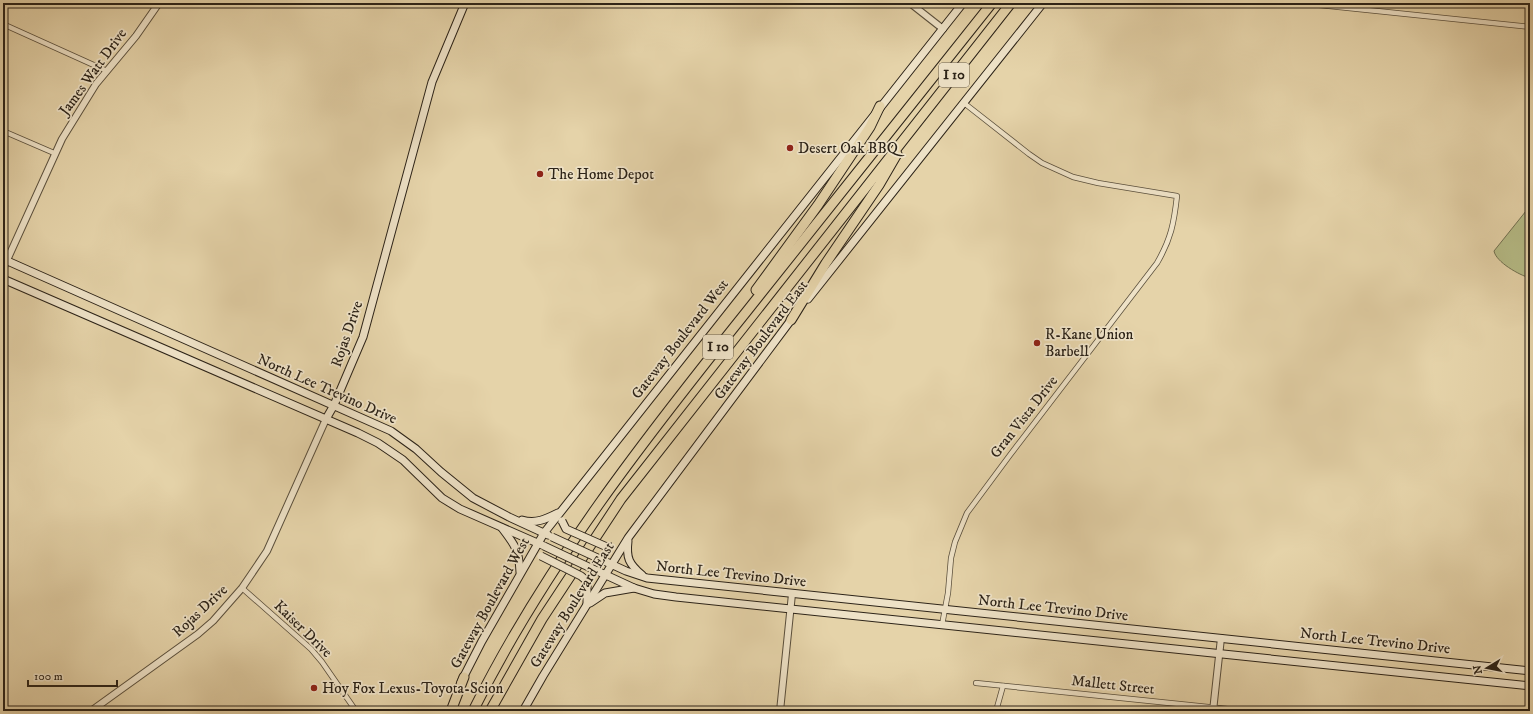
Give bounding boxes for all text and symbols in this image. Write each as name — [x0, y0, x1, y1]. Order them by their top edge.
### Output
street label: James Watt Drive — [54, 25, 131, 121]
road number: I 10 — [939, 63, 969, 87]
place label: Desert Oak BBQ — [798, 139, 905, 158]
marker: Desert Oak BBQ — [785, 143, 795, 153]
place label: The Home Depot — [548, 165, 654, 184]
marker: The Home Depot — [535, 169, 545, 179]
street label: Gateway Boulevard West — [627, 275, 733, 403]
street label: Gateway Boulevard East — [710, 276, 812, 404]
street label: Rojas Drive — [327, 298, 367, 370]
place label: R-Kane Union Barbell — [1045, 325, 1133, 361]
road number: I 10 — [703, 335, 733, 359]
marker: R-Kane Union Barbell — [1032, 338, 1042, 348]
street label: North Lee Trevino Drive — [254, 350, 400, 428]
street label: Gran Vista Drive — [986, 372, 1062, 462]
street label: Gateway Boulevard West — [446, 534, 534, 672]
street label: Gateway Boulevard East — [526, 538, 619, 671]
street label: North Lee Trevino Drive — [655, 557, 807, 591]
street label: Rojas Drive — [168, 581, 232, 641]
street label: North Lee Trevino Drive — [977, 591, 1129, 625]
street label: Kaiser Drive — [270, 596, 336, 662]
street label: North Lee Trevino Drive — [1299, 624, 1451, 658]
north arrow — [1467, 648, 1507, 688]
scale bar — [28, 662, 117, 688]
text: N — [1470, 664, 1486, 675]
text: 100 m — [34, 669, 63, 684]
street label: Mallett Street — [1070, 671, 1156, 699]
place label: Hoy Fox Lexus-Toyota-Scion — [322, 679, 503, 698]
marker: Hoy Fox Lexus-Toyota-Scion — [309, 683, 319, 693]

